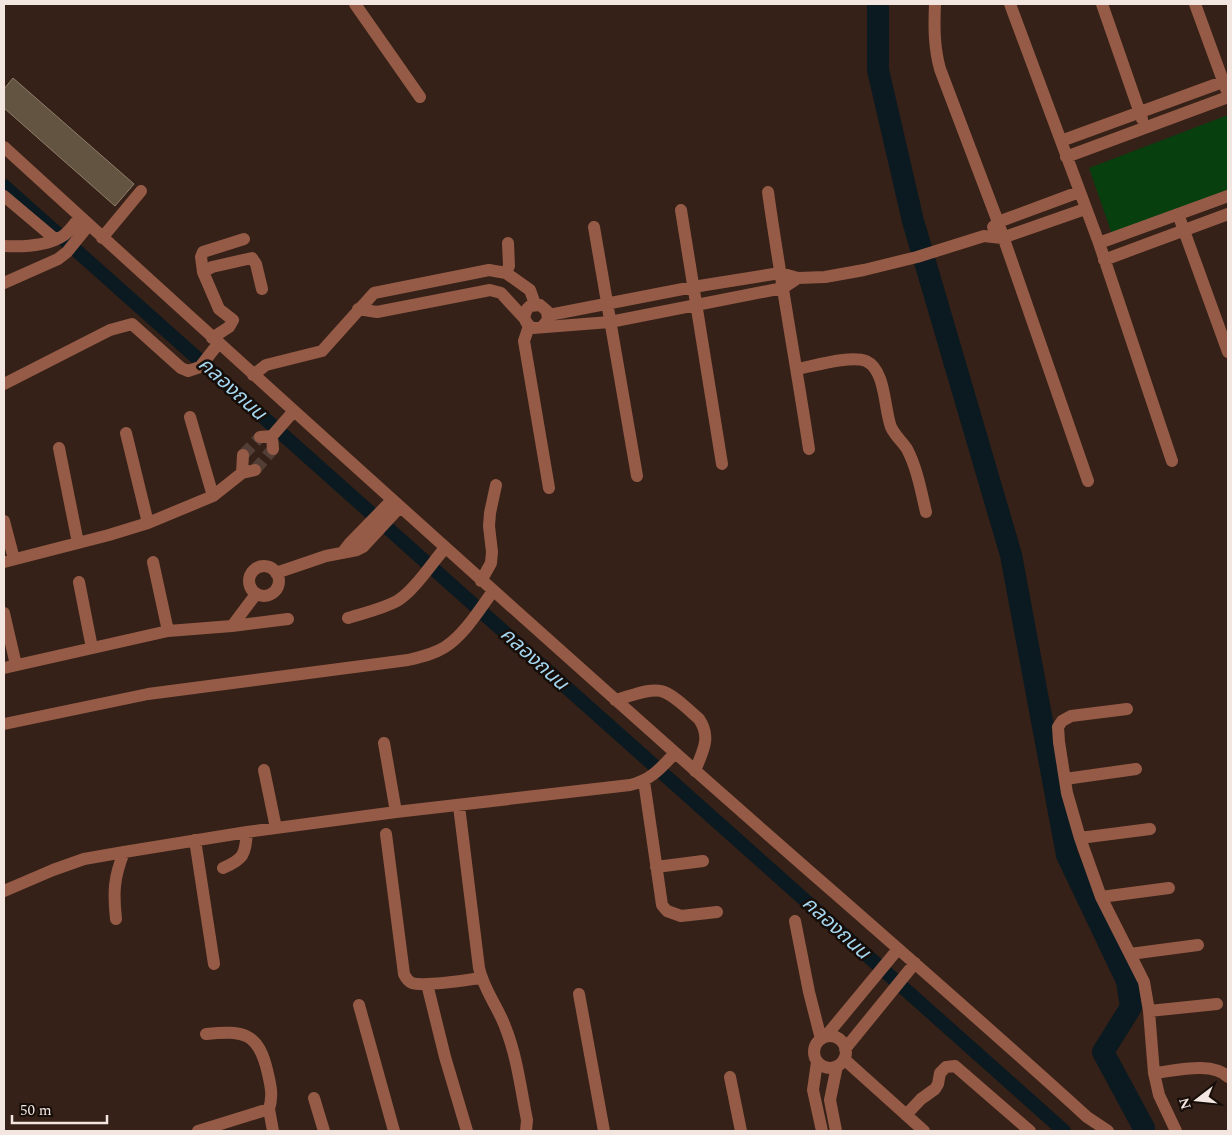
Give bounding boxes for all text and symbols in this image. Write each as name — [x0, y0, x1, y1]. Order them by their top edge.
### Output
water label: คลองถนน — [191, 350, 274, 429]
water label: คลองถนน — [493, 620, 576, 699]
water label: คลองถนน — [795, 889, 878, 968]
north arrow — [1172, 1075, 1222, 1125]
scale bar — [12, 1092, 108, 1124]
text: N — [1173, 1095, 1197, 1112]
text: 50 m — [20, 1099, 52, 1122]

